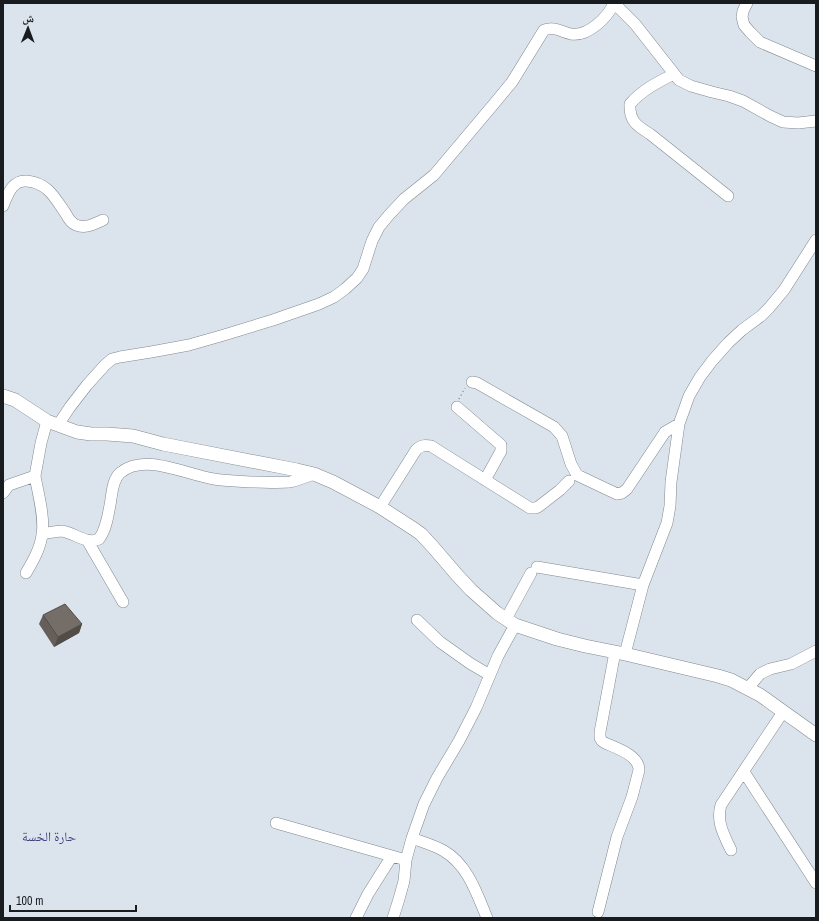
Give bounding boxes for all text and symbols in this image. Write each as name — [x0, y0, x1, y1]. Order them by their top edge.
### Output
north arrow — [8, 8, 48, 48]
text: ش — [22, 11, 34, 26]
district label: حارة الخسة — [22, 828, 76, 845]
scale bar — [10, 887, 136, 913]
text: 100 m — [16, 893, 43, 909]

